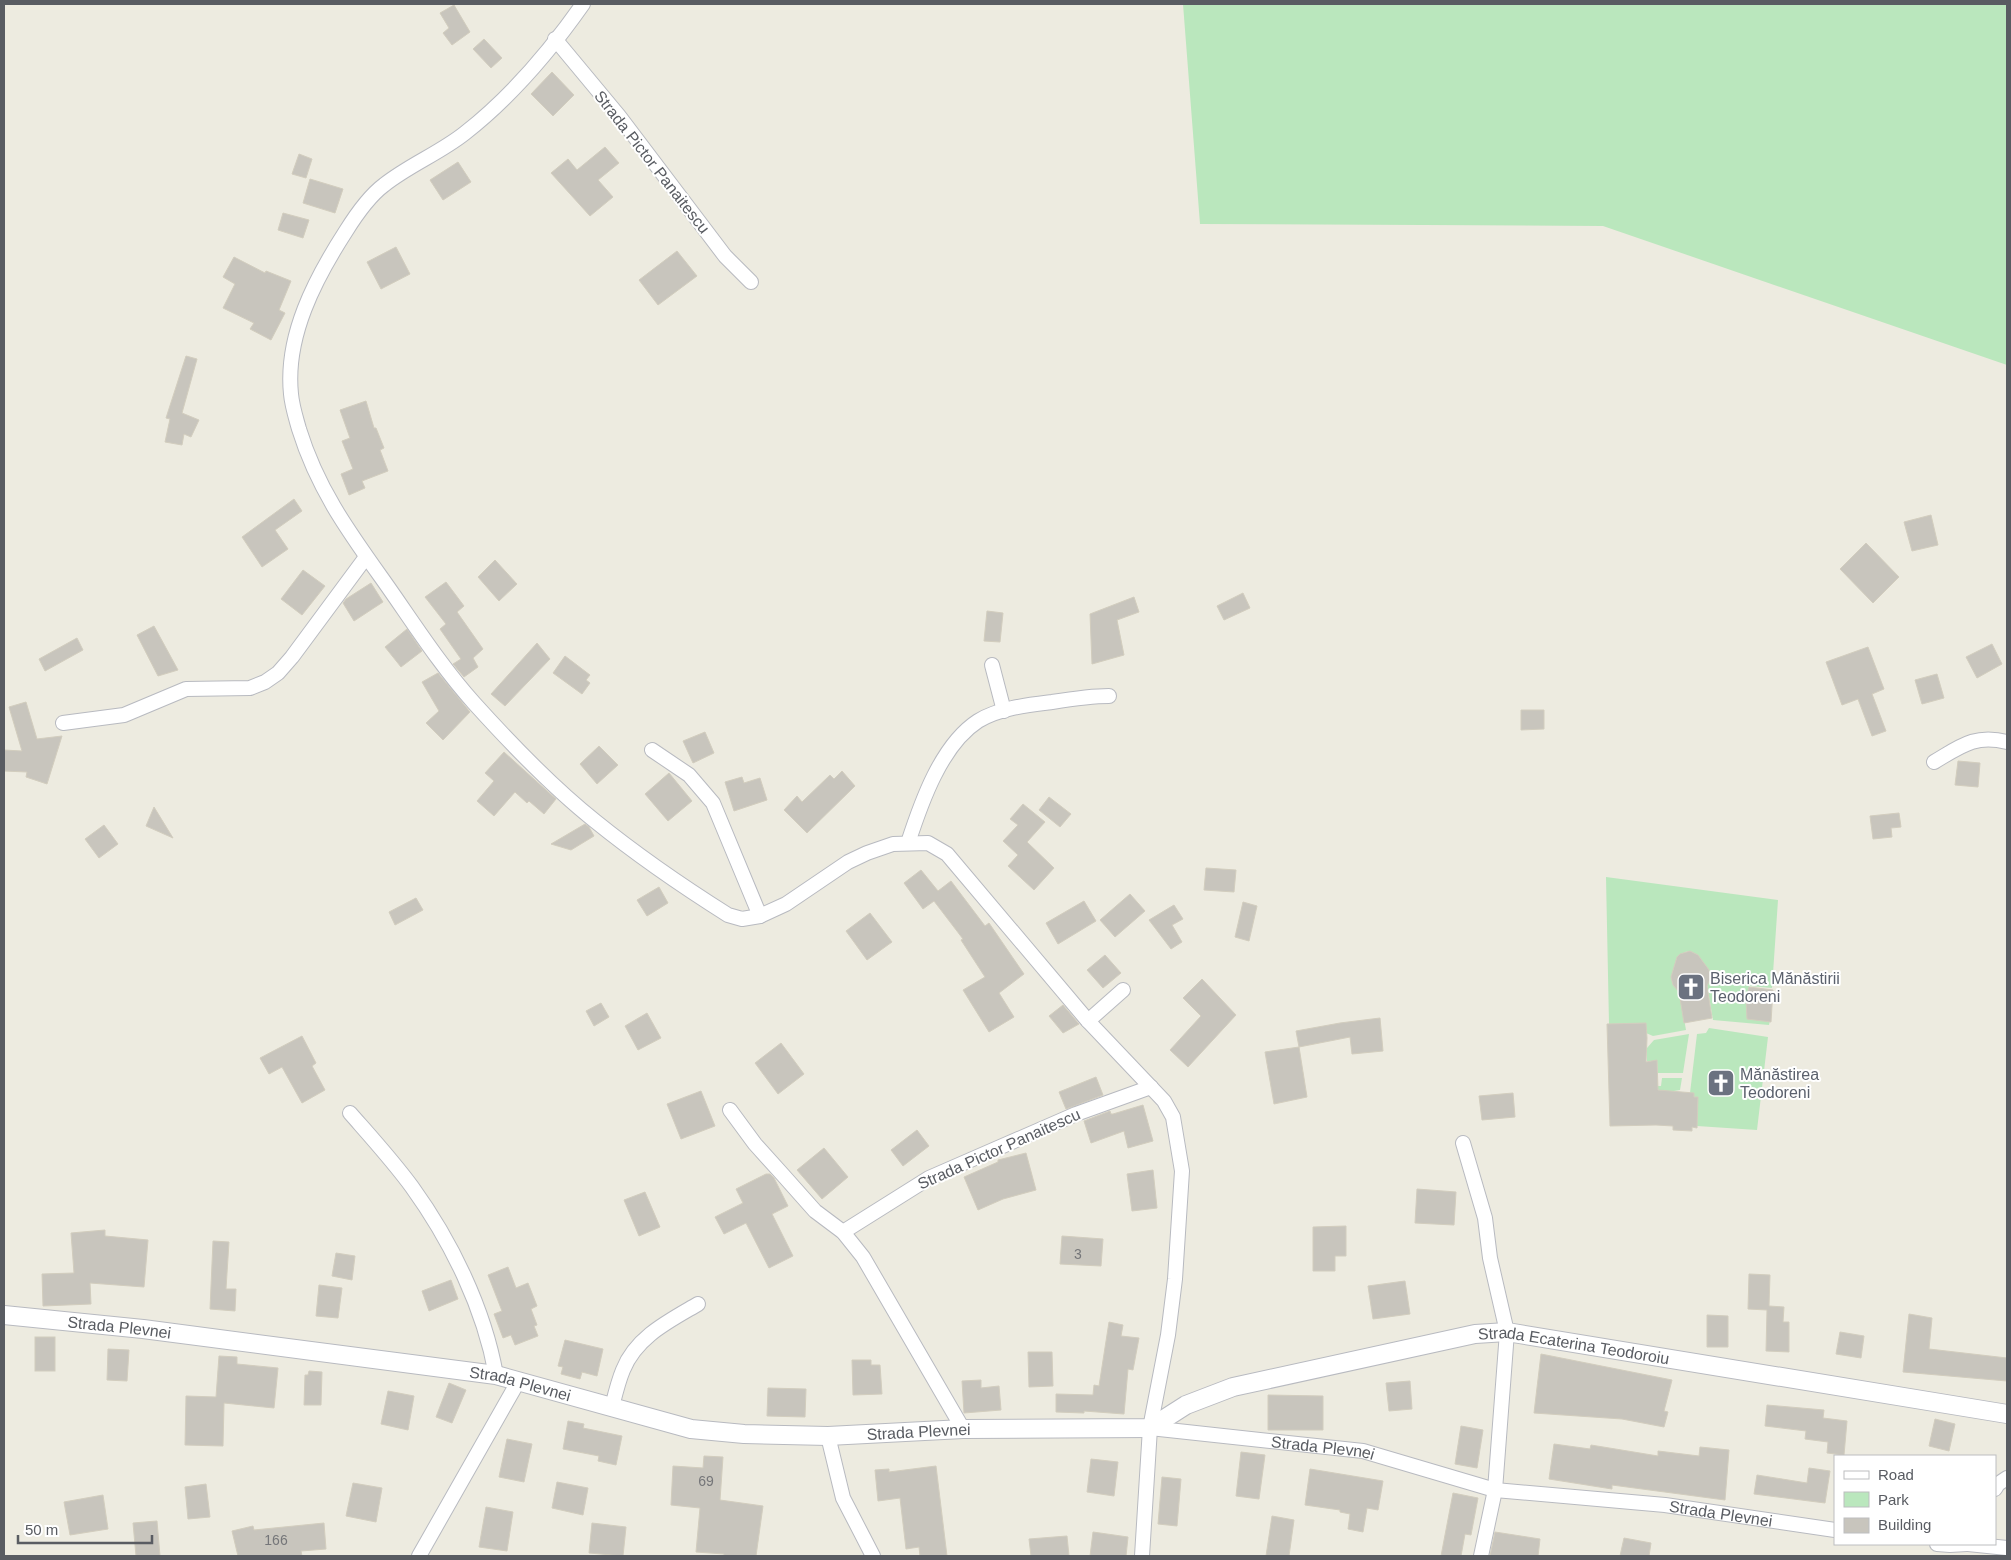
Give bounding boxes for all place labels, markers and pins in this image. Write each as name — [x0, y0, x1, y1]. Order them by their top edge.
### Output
place label: Biserica Mănăstirii Teodoreni — [1710, 970, 1840, 1005]
church icon: Biserica Mănăstirii Teodoreni — [1676, 972, 1706, 1002]
place label: Mănăstirea Teodoreni — [1740, 1066, 1819, 1101]
church icon: Mănăstirea Teodoreni — [1706, 1068, 1736, 1098]

